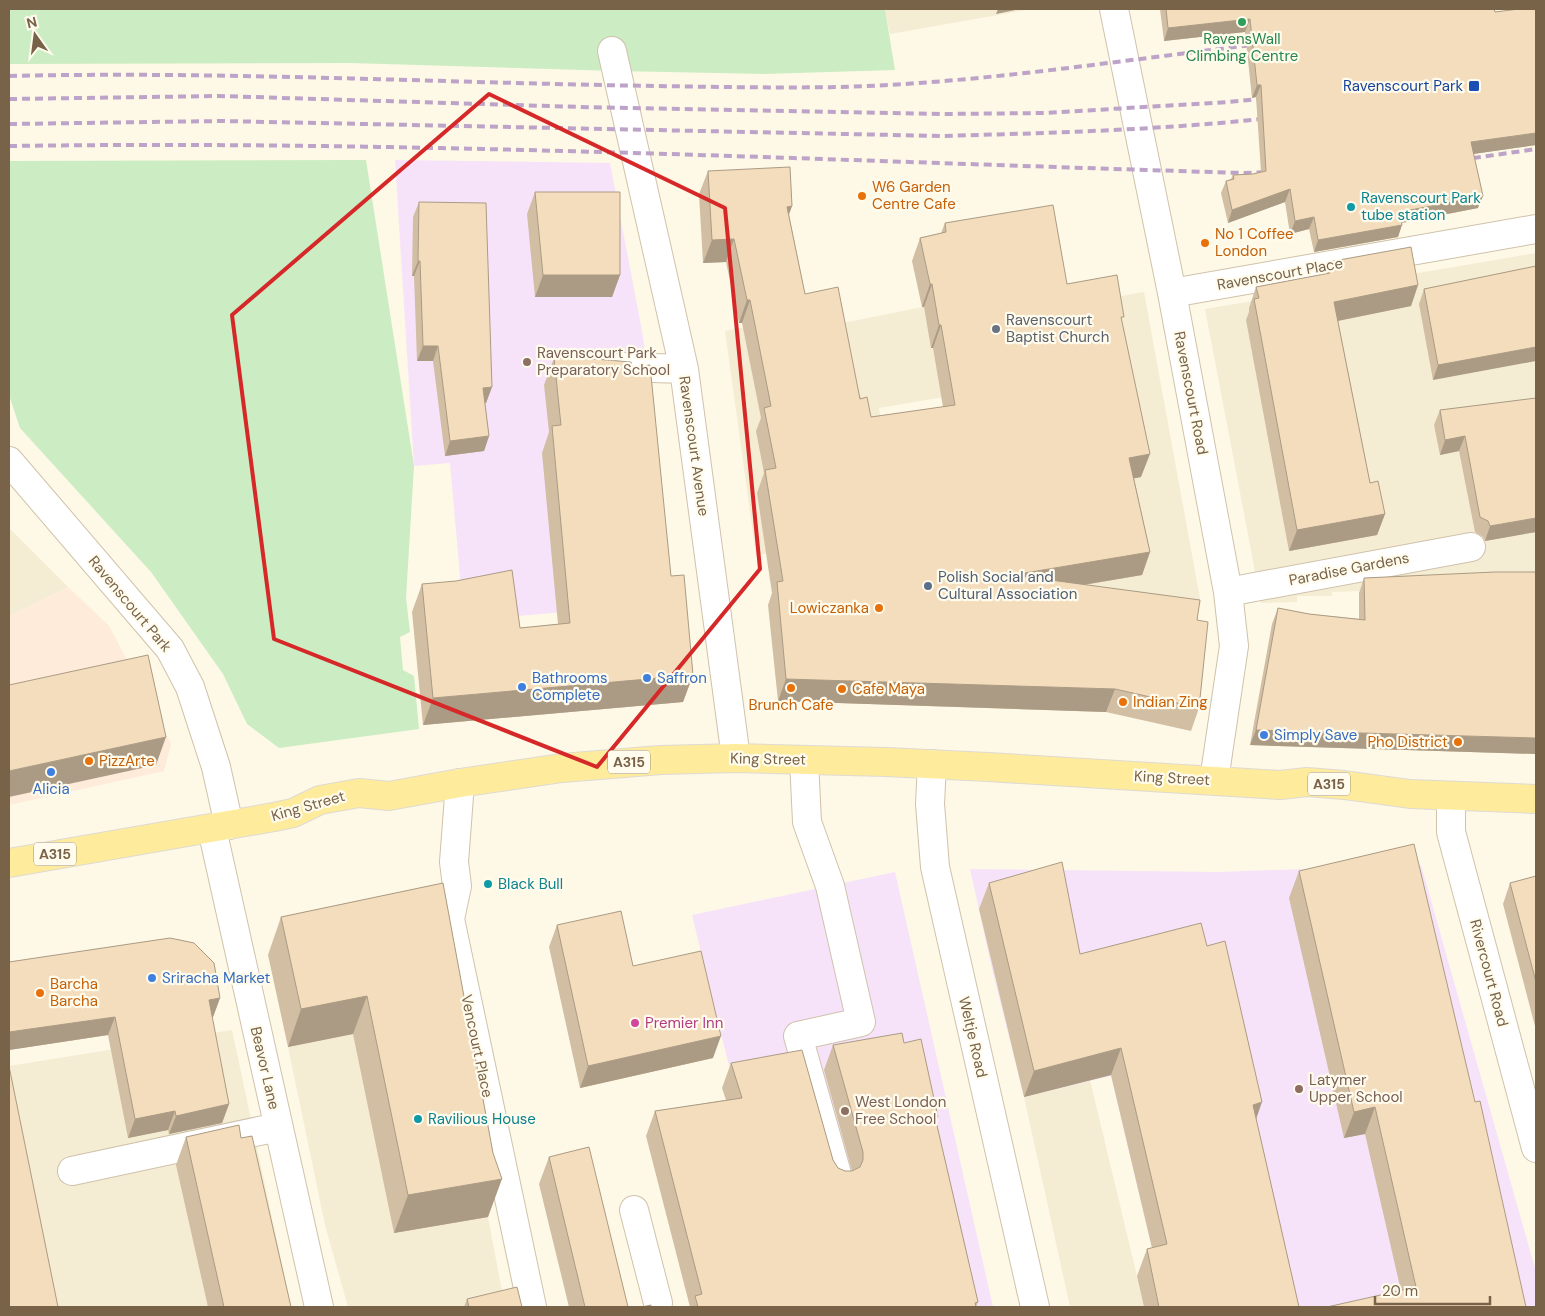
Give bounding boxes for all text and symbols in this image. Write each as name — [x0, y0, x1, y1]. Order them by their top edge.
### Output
north arrow — [10, 10, 60, 60]
text: N — [25, 12, 39, 32]
marker: RavensWall Climbing Centre — [1236, 16, 1248, 28]
place label: RavensWall Climbing Centre — [1186, 29, 1298, 66]
place label: Ravenscourt Park — [1343, 76, 1463, 96]
marker: Ravenscourt Park — [1467, 79, 1481, 93]
place label: W6 Garden Centre Cafe — [872, 177, 956, 214]
place label: Ravenscourt Park tube station — [1361, 188, 1481, 225]
marker: W6 Garden Centre Cafe — [856, 190, 868, 202]
marker: Ravenscourt Park tube station — [1345, 201, 1357, 213]
place label: No 1 Coffee London — [1215, 224, 1294, 261]
marker: No 1 Coffee London — [1199, 237, 1211, 249]
street label: Ravenscourt Place — [1215, 253, 1345, 295]
place label: Ravenscourt Baptist Church — [1006, 310, 1109, 347]
marker: Ravenscourt Baptist Church — [990, 323, 1002, 335]
street label: Ravenscourt Road — [1169, 330, 1213, 456]
place label: Ravenscourt Park Preparatory School — [537, 343, 670, 380]
marker: Ravenscourt Park Preparatory School — [521, 356, 533, 368]
street label: Ravenscourt Avenue — [674, 375, 714, 517]
street label: Paradise Gardens — [1287, 548, 1411, 590]
street label: Ravenscourt Park — [84, 552, 176, 657]
place label: Polish Social and Cultural Association — [938, 567, 1077, 604]
marker: Polish Social and Cultural Association — [922, 580, 934, 592]
place label: Lowiczanka — [790, 598, 869, 618]
marker: Lowiczanka — [873, 602, 885, 614]
place label: Bathrooms Complete — [532, 668, 607, 705]
place label: Saffron — [657, 668, 707, 688]
marker: Saffron — [641, 672, 653, 684]
place label: Cafe Maya — [852, 679, 925, 699]
marker: Bathrooms Complete — [516, 681, 528, 693]
marker: Brunch Cafe — [785, 682, 797, 694]
marker: Cafe Maya — [836, 683, 848, 695]
place label: Indian Zing — [1133, 692, 1208, 712]
place label: Brunch Cafe — [748, 695, 834, 715]
marker: Indian Zing — [1117, 696, 1129, 708]
place label: Simply Save — [1274, 725, 1357, 745]
marker: Simply Save — [1258, 729, 1270, 741]
place label: Pho District — [1367, 732, 1448, 752]
marker: Pho District — [1452, 736, 1464, 748]
street label: King Street — [730, 748, 806, 770]
road number: A315 — [608, 750, 650, 774]
place label: PizzArte — [99, 751, 155, 771]
marker: PizzArte — [83, 755, 95, 767]
marker: Alicia — [45, 766, 57, 778]
street label: King Street — [1134, 766, 1211, 790]
road number: A315 — [1308, 772, 1350, 796]
place label: Alicia — [32, 779, 70, 799]
street label: King Street — [269, 786, 347, 826]
road number: A315 — [34, 842, 76, 866]
place label: Black Bull — [498, 874, 563, 894]
marker: Black Bull — [482, 878, 494, 890]
street label: Rivercourt Road — [1465, 917, 1513, 1029]
place label: Sriracha Market — [162, 968, 271, 988]
marker: Sriracha Market — [146, 972, 158, 984]
place label: Barcha Barcha — [50, 974, 98, 1011]
marker: Barcha Barcha — [34, 987, 46, 999]
street label: Vencourt Place — [456, 993, 498, 1099]
street label: Weltje Road — [954, 995, 992, 1079]
place label: Premier Inn — [645, 1013, 723, 1033]
marker: Premier Inn — [629, 1017, 641, 1029]
street label: Beavor Lane — [246, 1025, 284, 1111]
place label: Latymer Upper School — [1309, 1070, 1403, 1107]
marker: Latymer Upper School — [1293, 1083, 1305, 1095]
place label: West London Free School — [855, 1092, 946, 1129]
marker: West London Free School — [839, 1105, 851, 1117]
place label: Ravilious House — [428, 1109, 536, 1129]
marker: Ravilious House — [412, 1113, 424, 1125]
scale bar — [1375, 1274, 1490, 1306]
text: 20 m — [1382, 1281, 1418, 1301]

